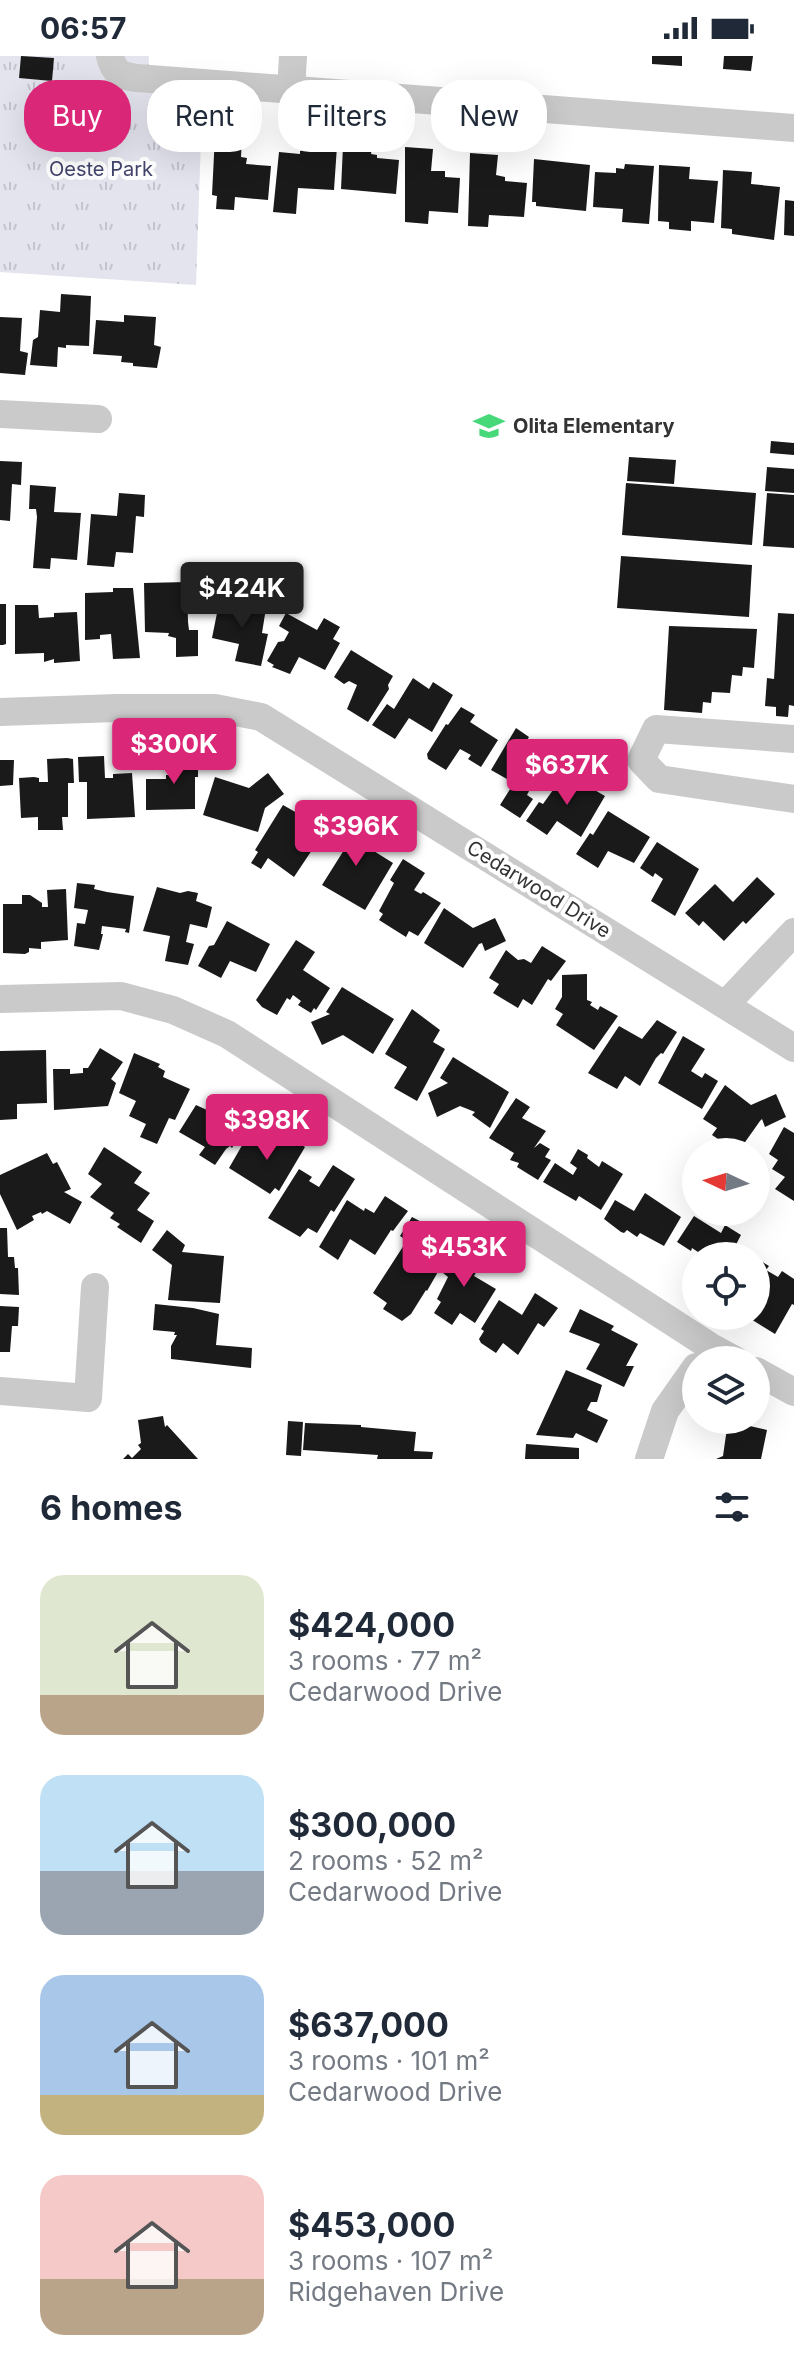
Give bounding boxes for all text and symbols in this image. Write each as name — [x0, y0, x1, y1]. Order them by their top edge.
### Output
text: 06:57 — [40, 10, 126, 46]
chip: Buy — [24, 80, 131, 152]
chip: Rent — [147, 80, 262, 152]
chip: Filters — [278, 80, 415, 152]
chip: New — [431, 80, 547, 152]
park label: Oeste Park — [49, 157, 153, 181]
school or university icon: Olita Elementary — [472, 409, 506, 443]
place label: Olita Elementary — [513, 414, 675, 438]
pin: $424K — [186, 562, 298, 630]
text: $424K — [199, 572, 285, 603]
pin: $300K — [118, 718, 230, 786]
text: $300K — [130, 728, 218, 759]
pin: $637K — [511, 739, 623, 807]
text: $637K — [525, 749, 609, 780]
pin: $396K — [300, 800, 412, 868]
text: $396K — [313, 810, 399, 841]
street label: Cedarwood Drive — [463, 835, 615, 943]
pin: $398K — [211, 1094, 323, 1162]
text: $398K — [224, 1104, 310, 1135]
north arrow — [682, 1138, 770, 1226]
map controls — [682, 1138, 770, 1434]
pin: $453K — [408, 1221, 520, 1289]
text: $453K — [421, 1231, 507, 1262]
button: locate — [682, 1242, 770, 1330]
button: layers — [682, 1346, 770, 1434]
icon: filters — [710, 1485, 754, 1529]
text: 6 homes — [40, 1487, 182, 1528]
text: $424,000 — [288, 1604, 455, 1645]
icon: home — [104, 1607, 200, 1703]
text: 3 rooms · 77 m² — [288, 1645, 482, 1676]
text: Cedarwood Drive — [288, 1676, 502, 1707]
text: $300,000 — [288, 1804, 456, 1845]
icon: home — [104, 1807, 200, 1903]
text: 2 rooms · 52 m² — [288, 1845, 484, 1876]
text: Cedarwood Drive — [288, 1876, 502, 1907]
text: $637,000 — [288, 2004, 449, 2045]
icon: home — [104, 2007, 200, 2103]
text: 3 rooms · 101 m² — [288, 2045, 490, 2076]
text: Cedarwood Drive — [288, 2076, 502, 2107]
text: $453,000 — [288, 2204, 455, 2245]
icon: home — [104, 2207, 200, 2303]
text: 3 rooms · 107 m² — [288, 2245, 493, 2276]
text: Ridgehaven Drive — [288, 2276, 504, 2307]

